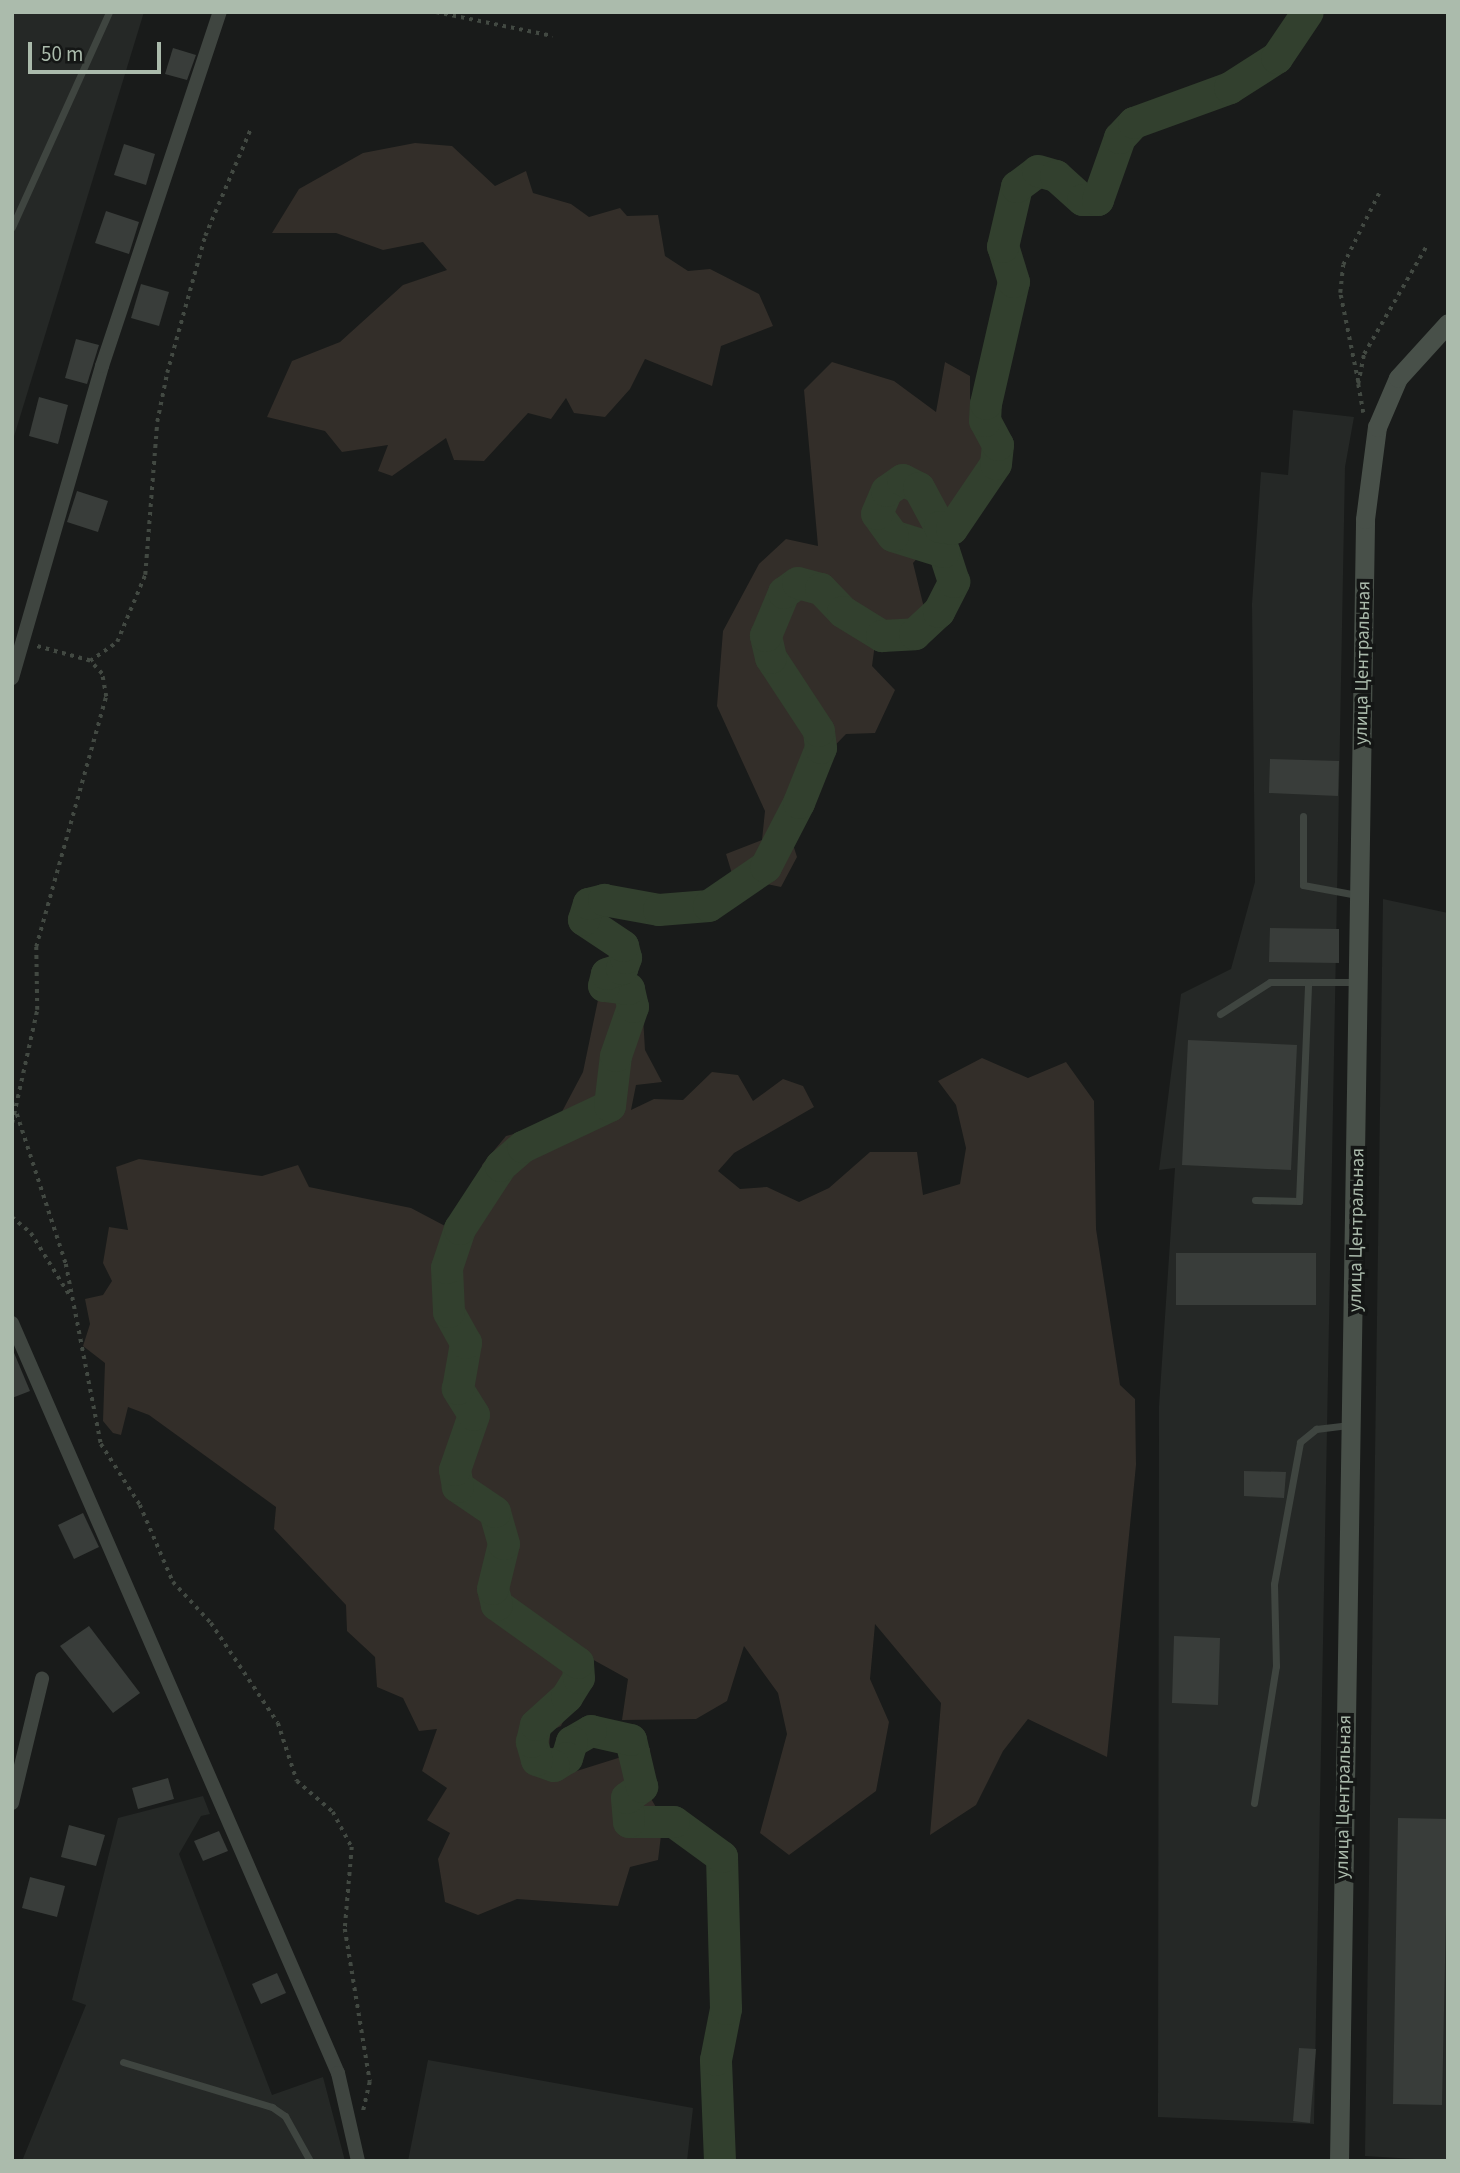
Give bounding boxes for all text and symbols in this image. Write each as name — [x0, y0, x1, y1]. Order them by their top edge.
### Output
scale bar — [32, 28, 164, 72]
text: 50 m — [41, 39, 83, 69]
street label: улица Центральная — [1350, 581, 1376, 745]
street label: улица Центральная — [1344, 1148, 1370, 1312]
street label: улица Центральная — [1331, 1715, 1357, 1879]

